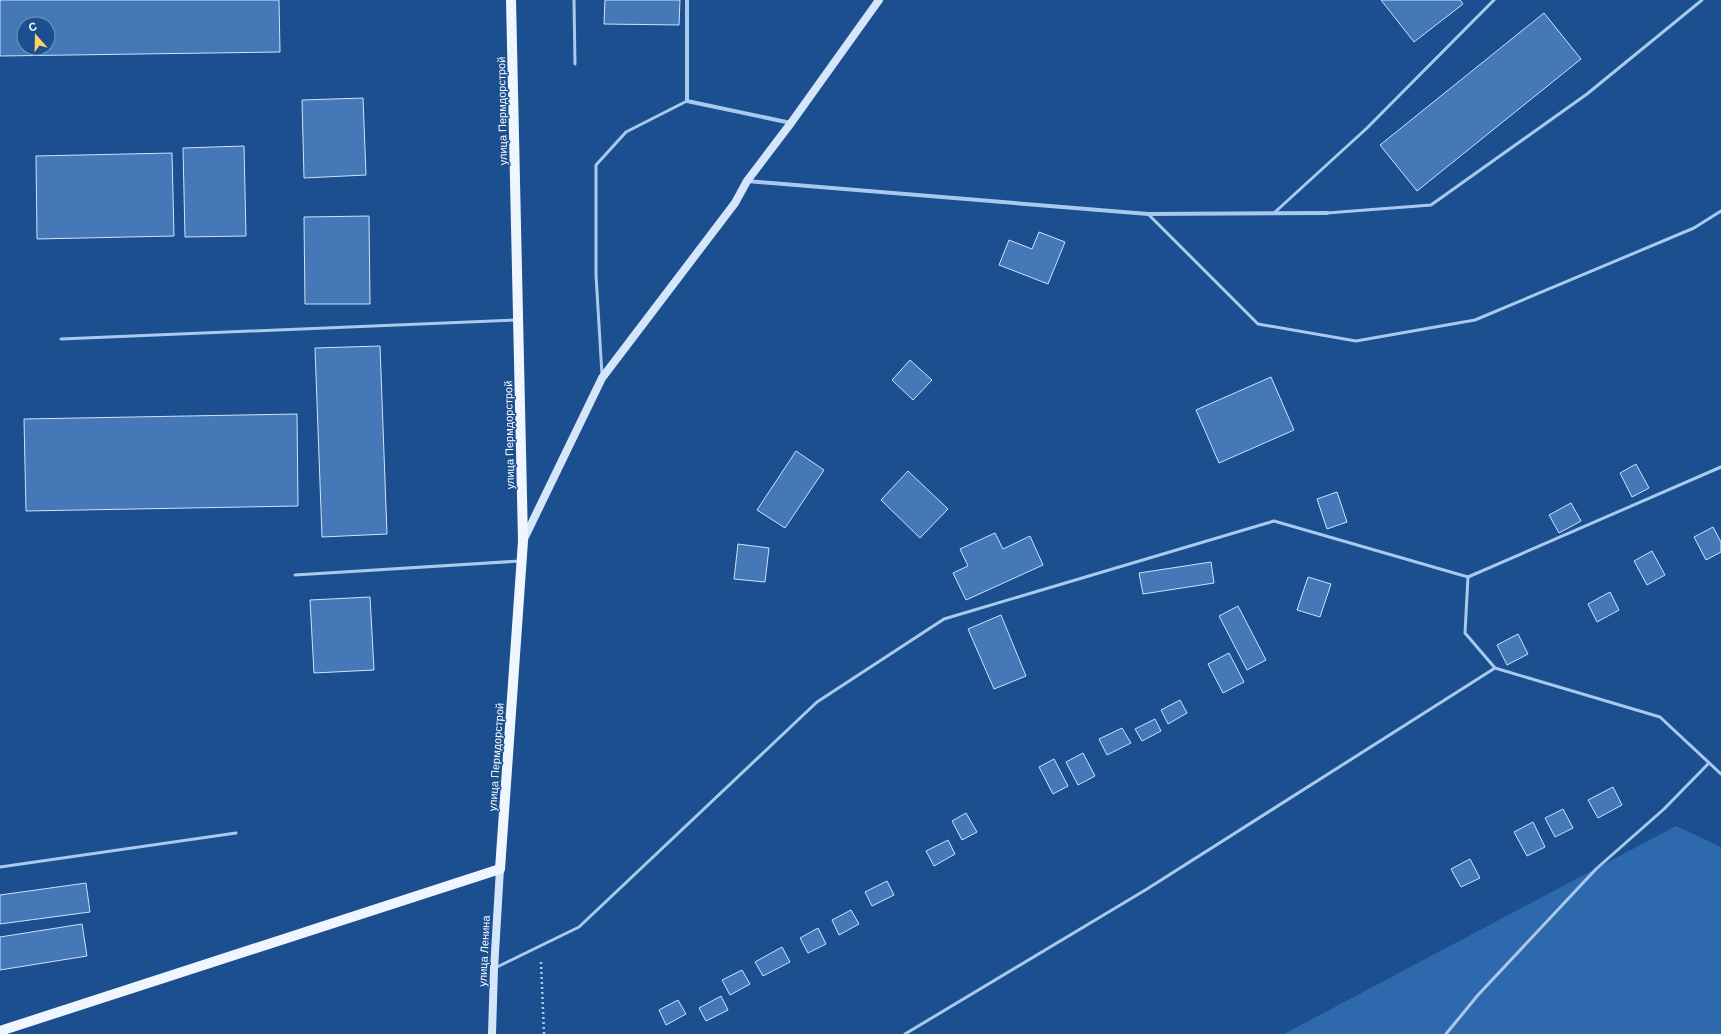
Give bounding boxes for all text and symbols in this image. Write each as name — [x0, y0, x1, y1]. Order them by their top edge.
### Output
north arrow — [16, 16, 56, 56]
text: С — [27, 20, 38, 34]
street label: улица Пермдорстрой — [495, 57, 509, 165]
street label: улица Пермдорстрой — [502, 381, 516, 489]
street label: улица Пермдорстрой — [486, 702, 506, 812]
street label: улица Ленина — [476, 914, 492, 987]

